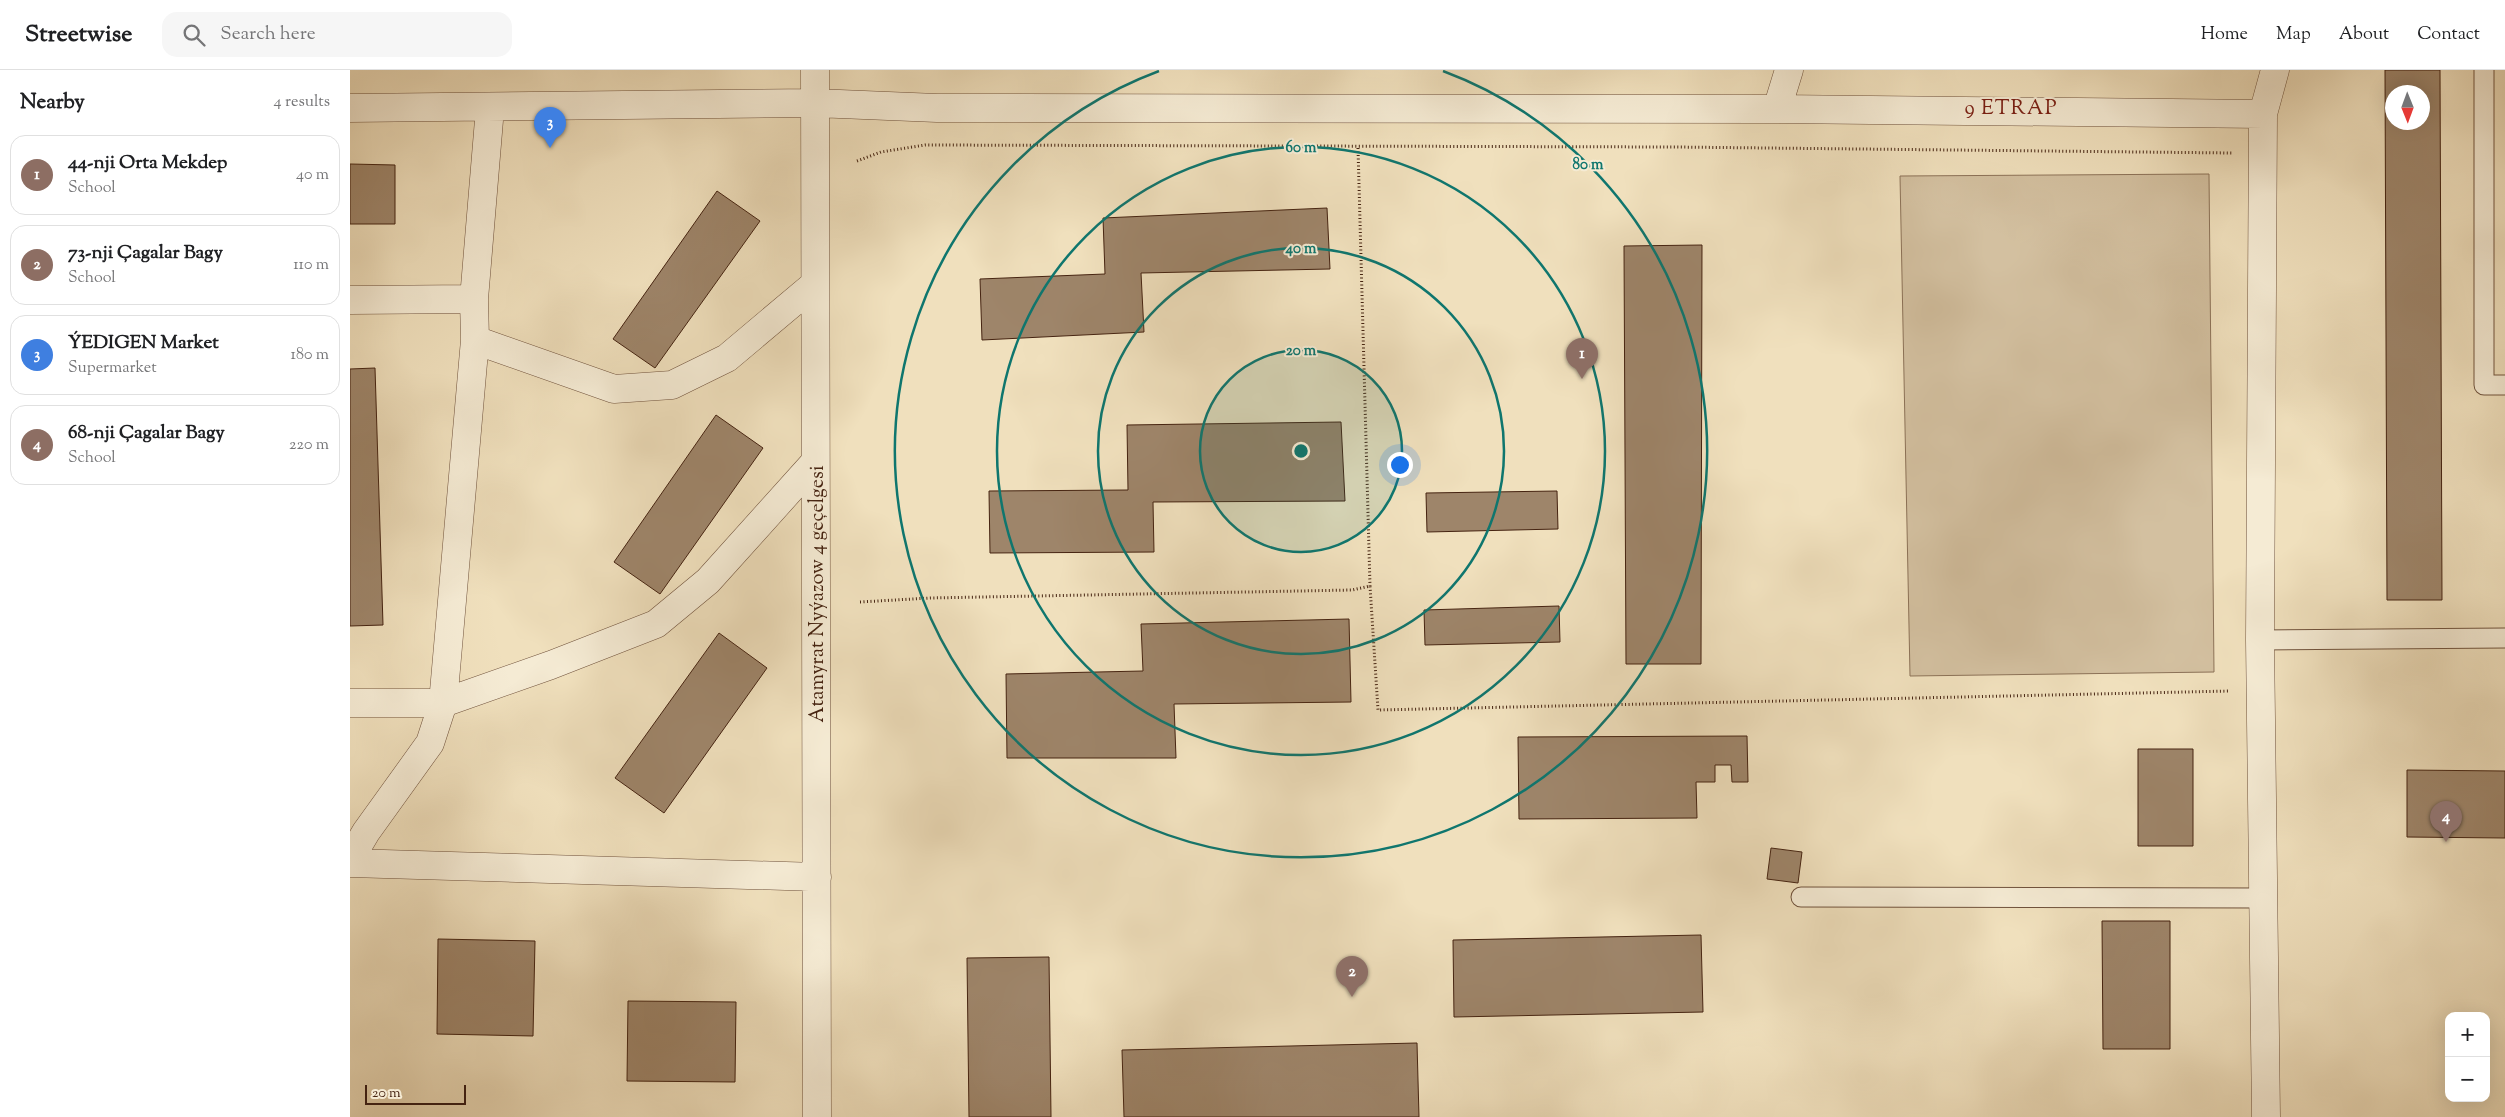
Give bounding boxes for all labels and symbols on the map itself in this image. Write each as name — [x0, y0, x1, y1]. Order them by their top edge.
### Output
north arrow — [2385, 85, 2430, 130]
district label: 9 ETRAP — [1964, 94, 2058, 124]
pin: 3 — [534, 107, 566, 148]
text: 60 m — [1286, 138, 1317, 159]
text: 80 m — [1572, 155, 1604, 176]
text: 40 m — [1285, 239, 1317, 260]
pin: 1 — [1566, 338, 1598, 379]
text: 20 m — [1286, 341, 1317, 362]
centre of rings — [1292, 442, 1310, 460]
your location — [1387, 452, 1413, 478]
street label: Atamyrat Nyýazow 4 geçelgesi — [804, 465, 833, 723]
pin: 4 — [2430, 801, 2462, 842]
pin: 2 — [1336, 956, 1368, 997]
scale bar — [365, 1082, 466, 1105]

